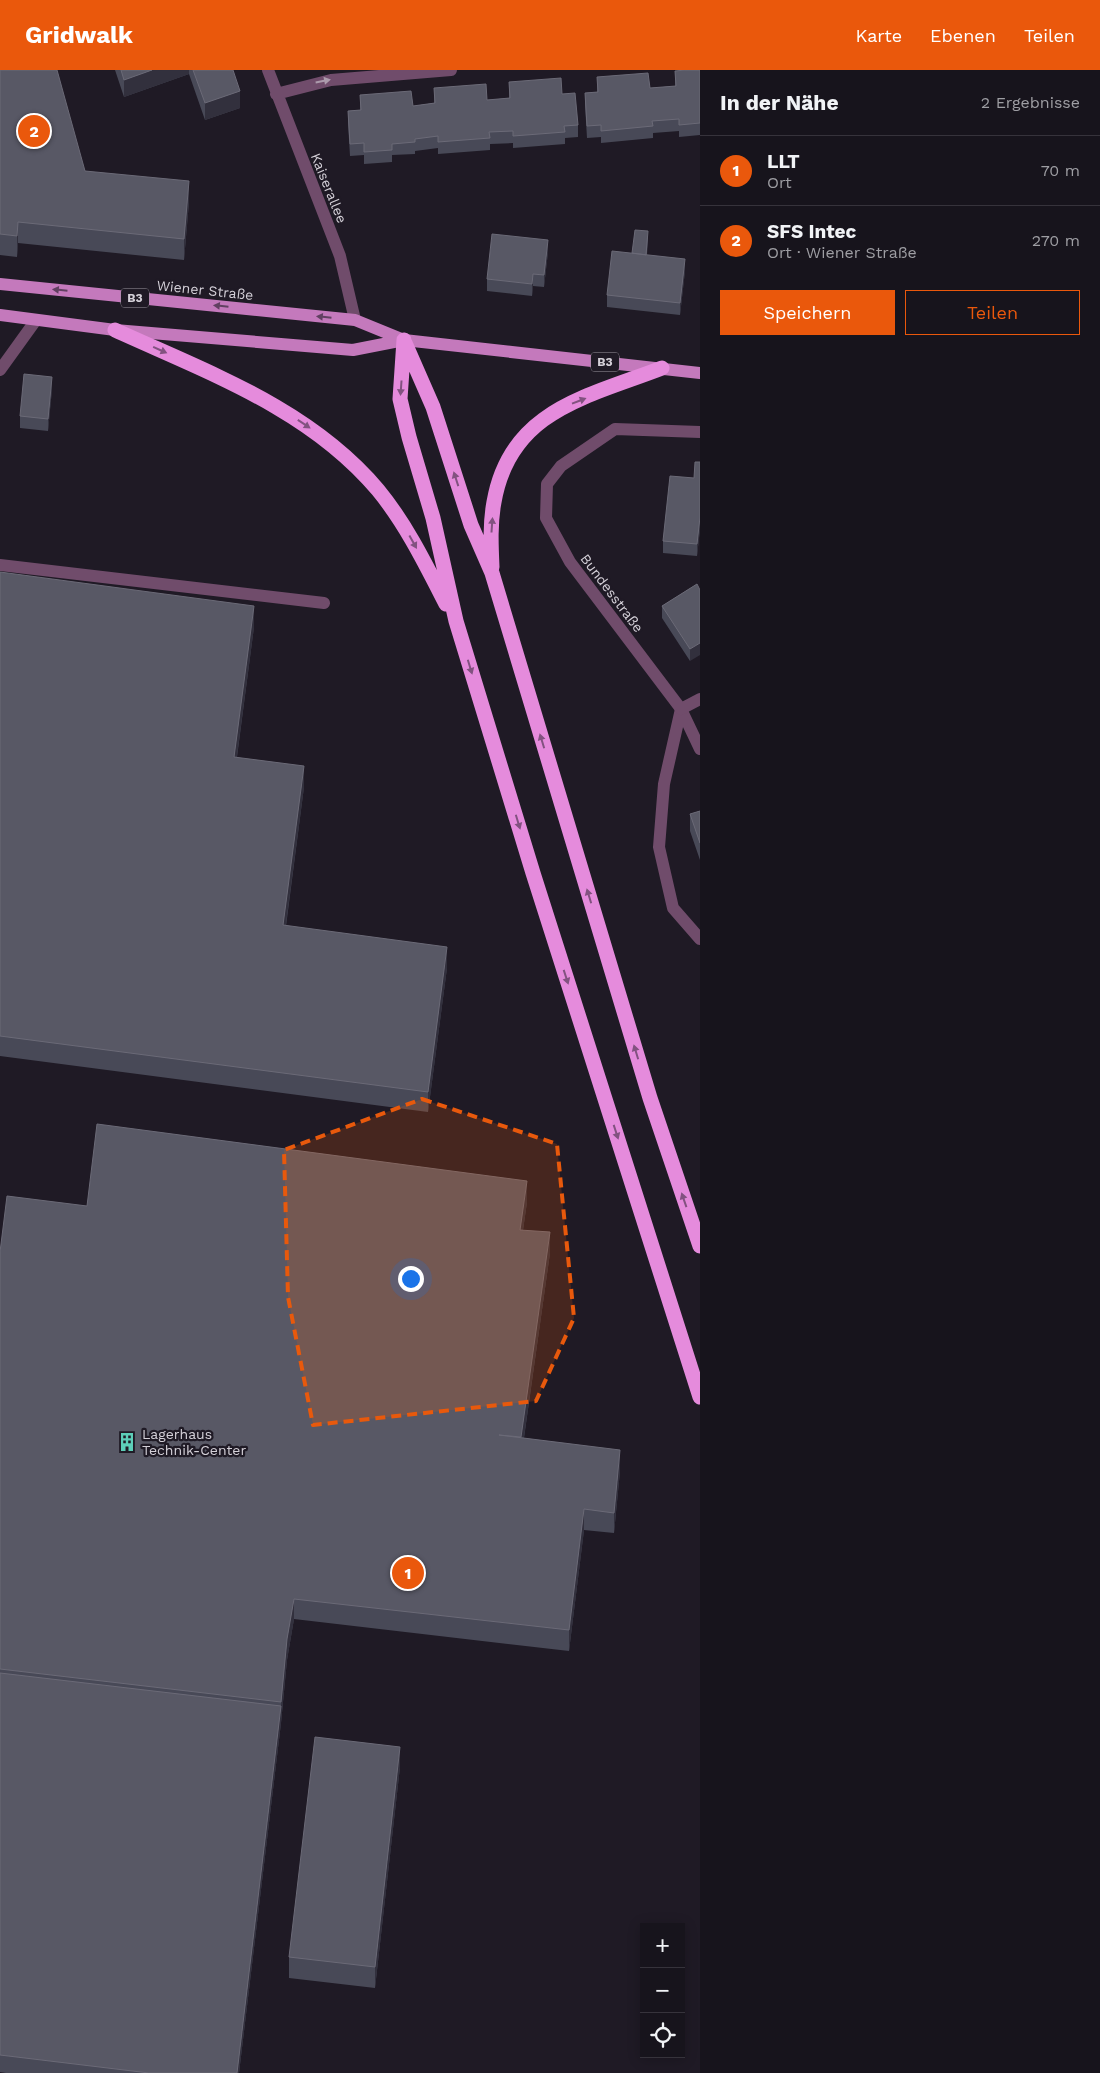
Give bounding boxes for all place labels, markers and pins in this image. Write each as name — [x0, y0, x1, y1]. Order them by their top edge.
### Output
pin: 2 — [18, 112, 50, 150]
place label: Lagerhaus Technik-Center — [142, 1426, 246, 1458]
building icon: Lagerhaus Technik-Center — [116, 1431, 138, 1453]
pin: 1 — [392, 1554, 424, 1592]

